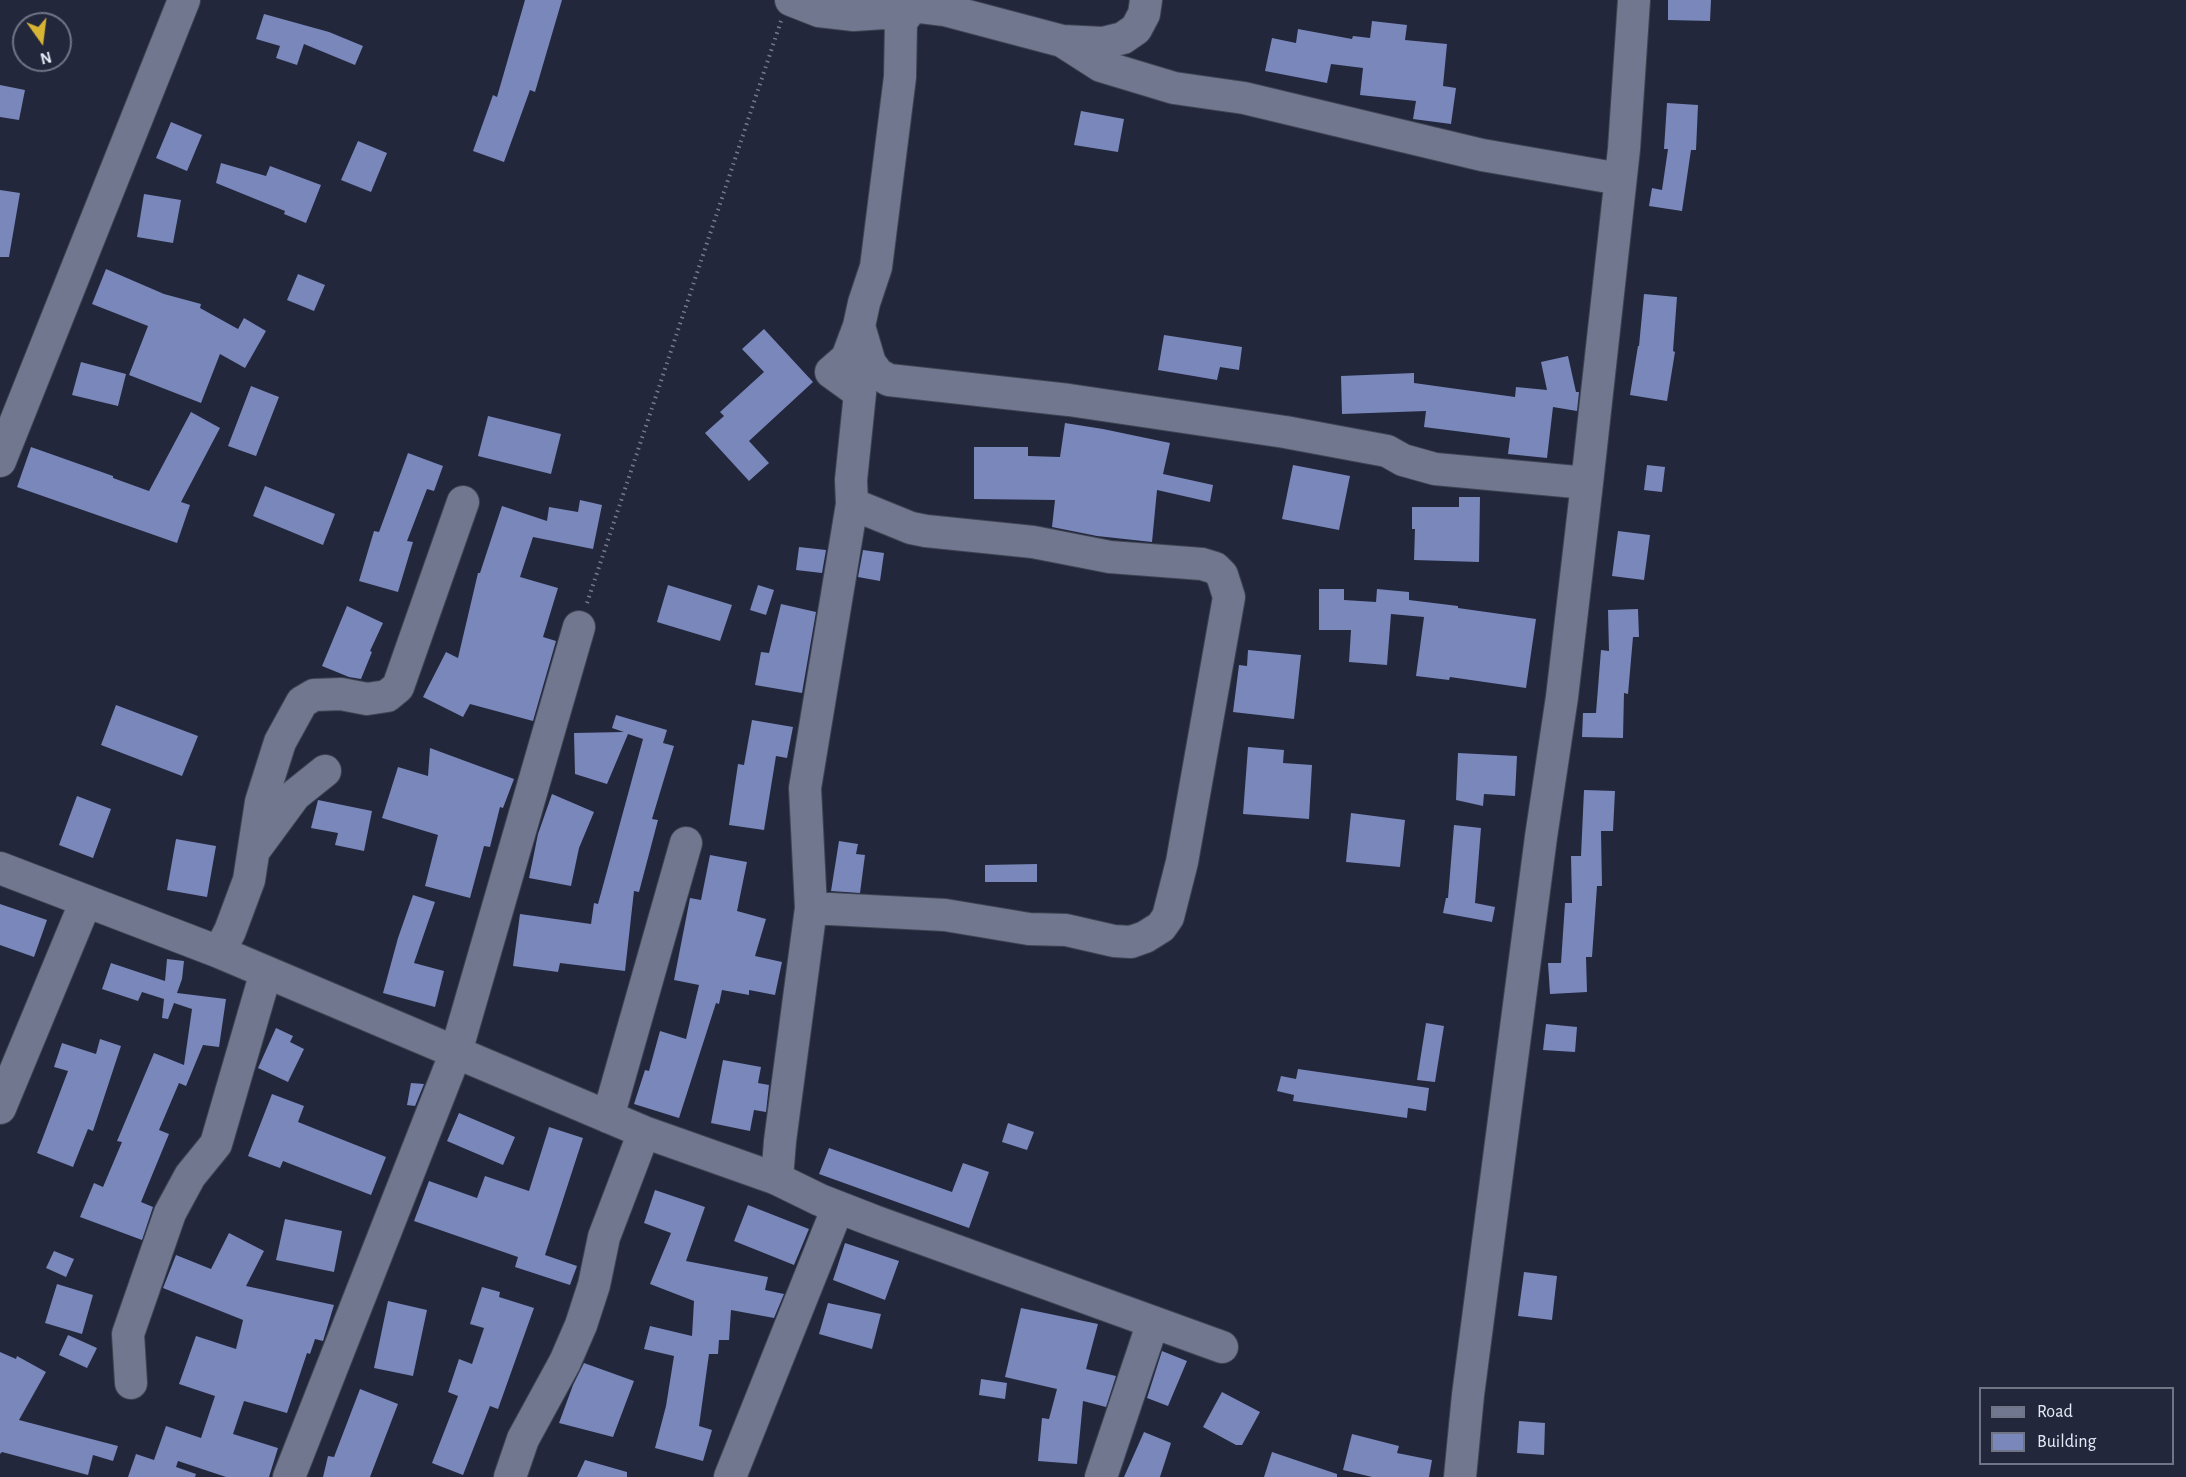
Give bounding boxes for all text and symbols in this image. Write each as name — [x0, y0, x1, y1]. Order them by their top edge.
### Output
north arrow — [12, 12, 72, 72]
text: N — [39, 48, 53, 67]
legend — [1979, 1387, 2174, 1465]
text: Road — [2037, 1403, 2073, 1421]
text: Building — [2037, 1433, 2096, 1451]

